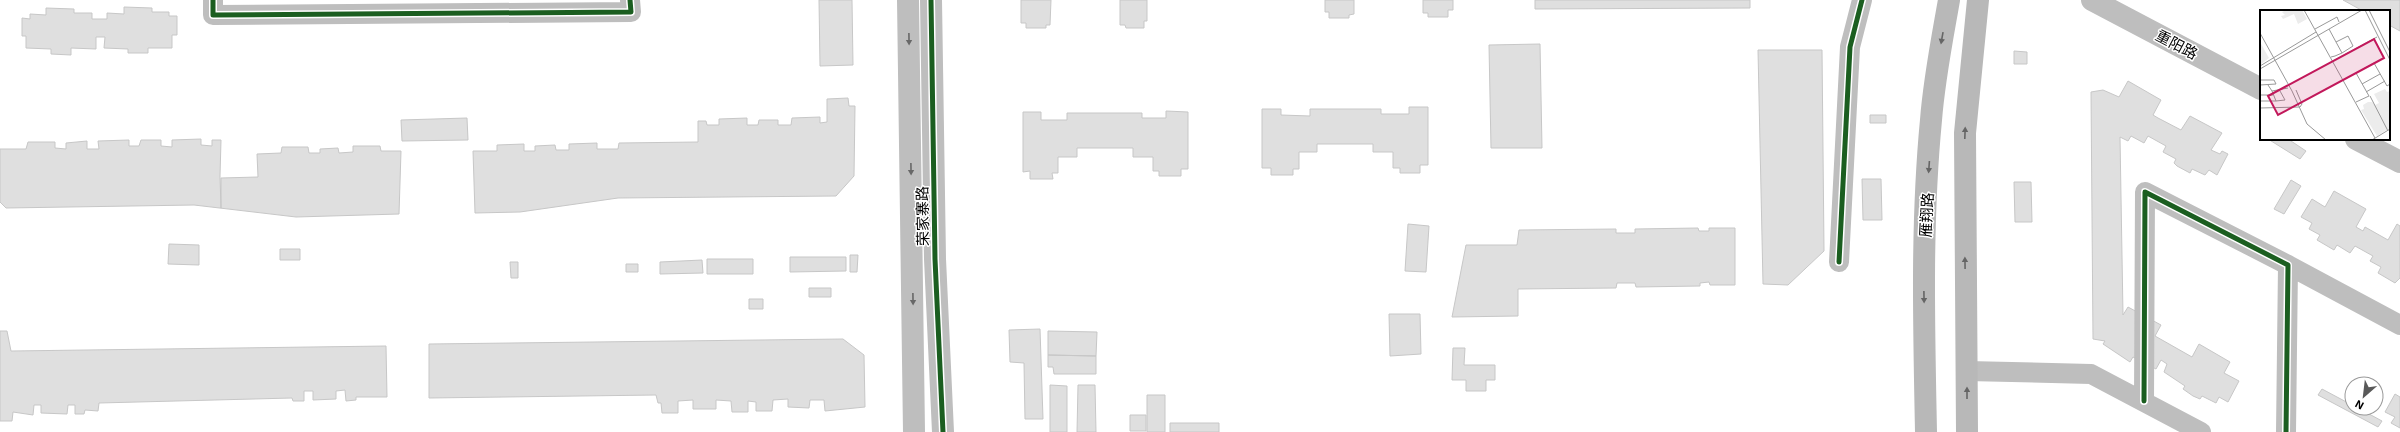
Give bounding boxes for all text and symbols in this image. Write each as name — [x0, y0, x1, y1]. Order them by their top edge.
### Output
inset map — [2260, 10, 2390, 140]
street label: 重阳路 — [2153, 25, 2201, 63]
one-way arrow — [1939, 32, 1945, 44]
one-way arrow — [906, 33, 912, 46]
one-way arrow — [1961, 127, 1968, 139]
one-way arrow — [1925, 161, 1932, 174]
one-way arrow — [908, 163, 914, 176]
street label: 荣家寨路 — [912, 186, 932, 246]
street label: 雁翔路 — [1916, 192, 1936, 238]
one-way arrow — [1962, 256, 1968, 269]
one-way arrow — [1921, 291, 1927, 304]
one-way arrow — [909, 293, 916, 305]
north arrow — [2344, 376, 2384, 416]
one-way arrow — [1964, 386, 1970, 399]
text: N — [2352, 398, 2366, 413]

